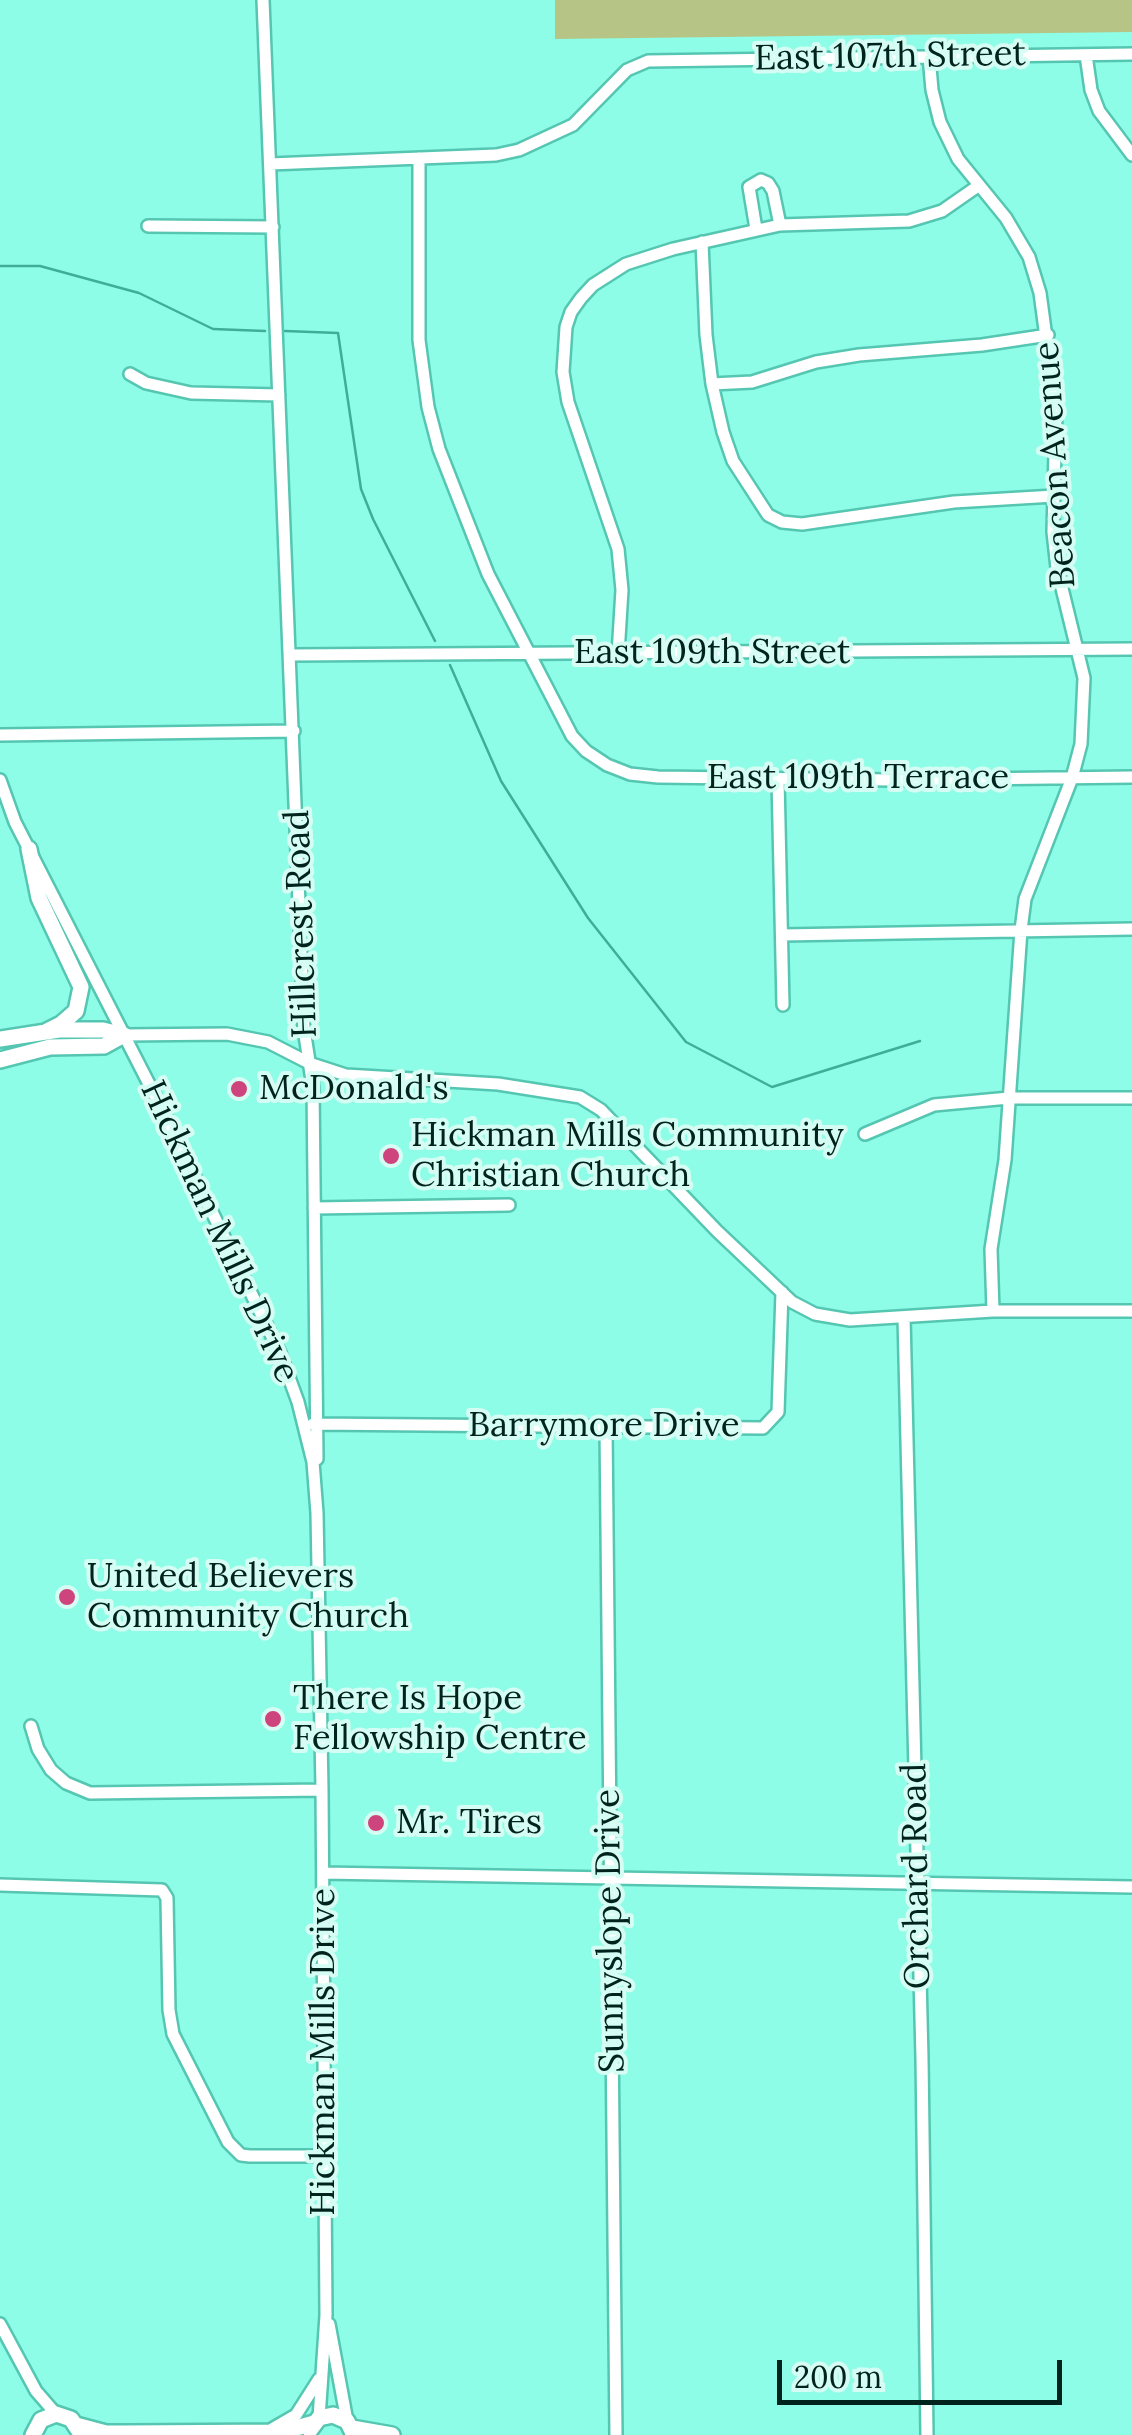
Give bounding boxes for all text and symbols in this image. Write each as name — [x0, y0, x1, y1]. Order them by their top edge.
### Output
street label: East 107th Street — [754, 34, 1026, 80]
street label: Beacon Avenue — [1026, 340, 1086, 590]
street label: East 109th Street — [574, 632, 850, 674]
street label: East 109th Terrace — [707, 757, 1009, 799]
street label: Hillcrest Road — [277, 809, 327, 1039]
place label: McDonald's — [259, 1068, 449, 1110]
street label: Hickman Mills Drive — [131, 1074, 307, 1390]
marker: McDonald's — [228, 1078, 250, 1100]
place label: Hickman Mills Community Christian Church — [411, 1115, 844, 1197]
marker: Hickman Mills Community Christian Church — [380, 1145, 402, 1167]
street label: Barrymore Drive — [468, 1405, 740, 1447]
place label: United Believers Community Church — [87, 1556, 409, 1638]
marker: United Believers Community Church — [56, 1586, 78, 1608]
place label: There Is Hope Fellowship Centre — [293, 1678, 587, 1760]
marker: There Is Hope Fellowship Centre — [262, 1708, 284, 1730]
street label: Orchard Road — [894, 1762, 940, 1990]
street label: Sunnyslope Drive — [588, 1789, 634, 2073]
place label: Mr. Tires — [396, 1802, 542, 1844]
marker: Mr. Tires — [365, 1812, 387, 1834]
street label: Hickman Mills Drive — [303, 1888, 345, 2216]
scale bar — [782, 2340, 1067, 2402]
text: 200 m — [794, 2358, 882, 2396]

